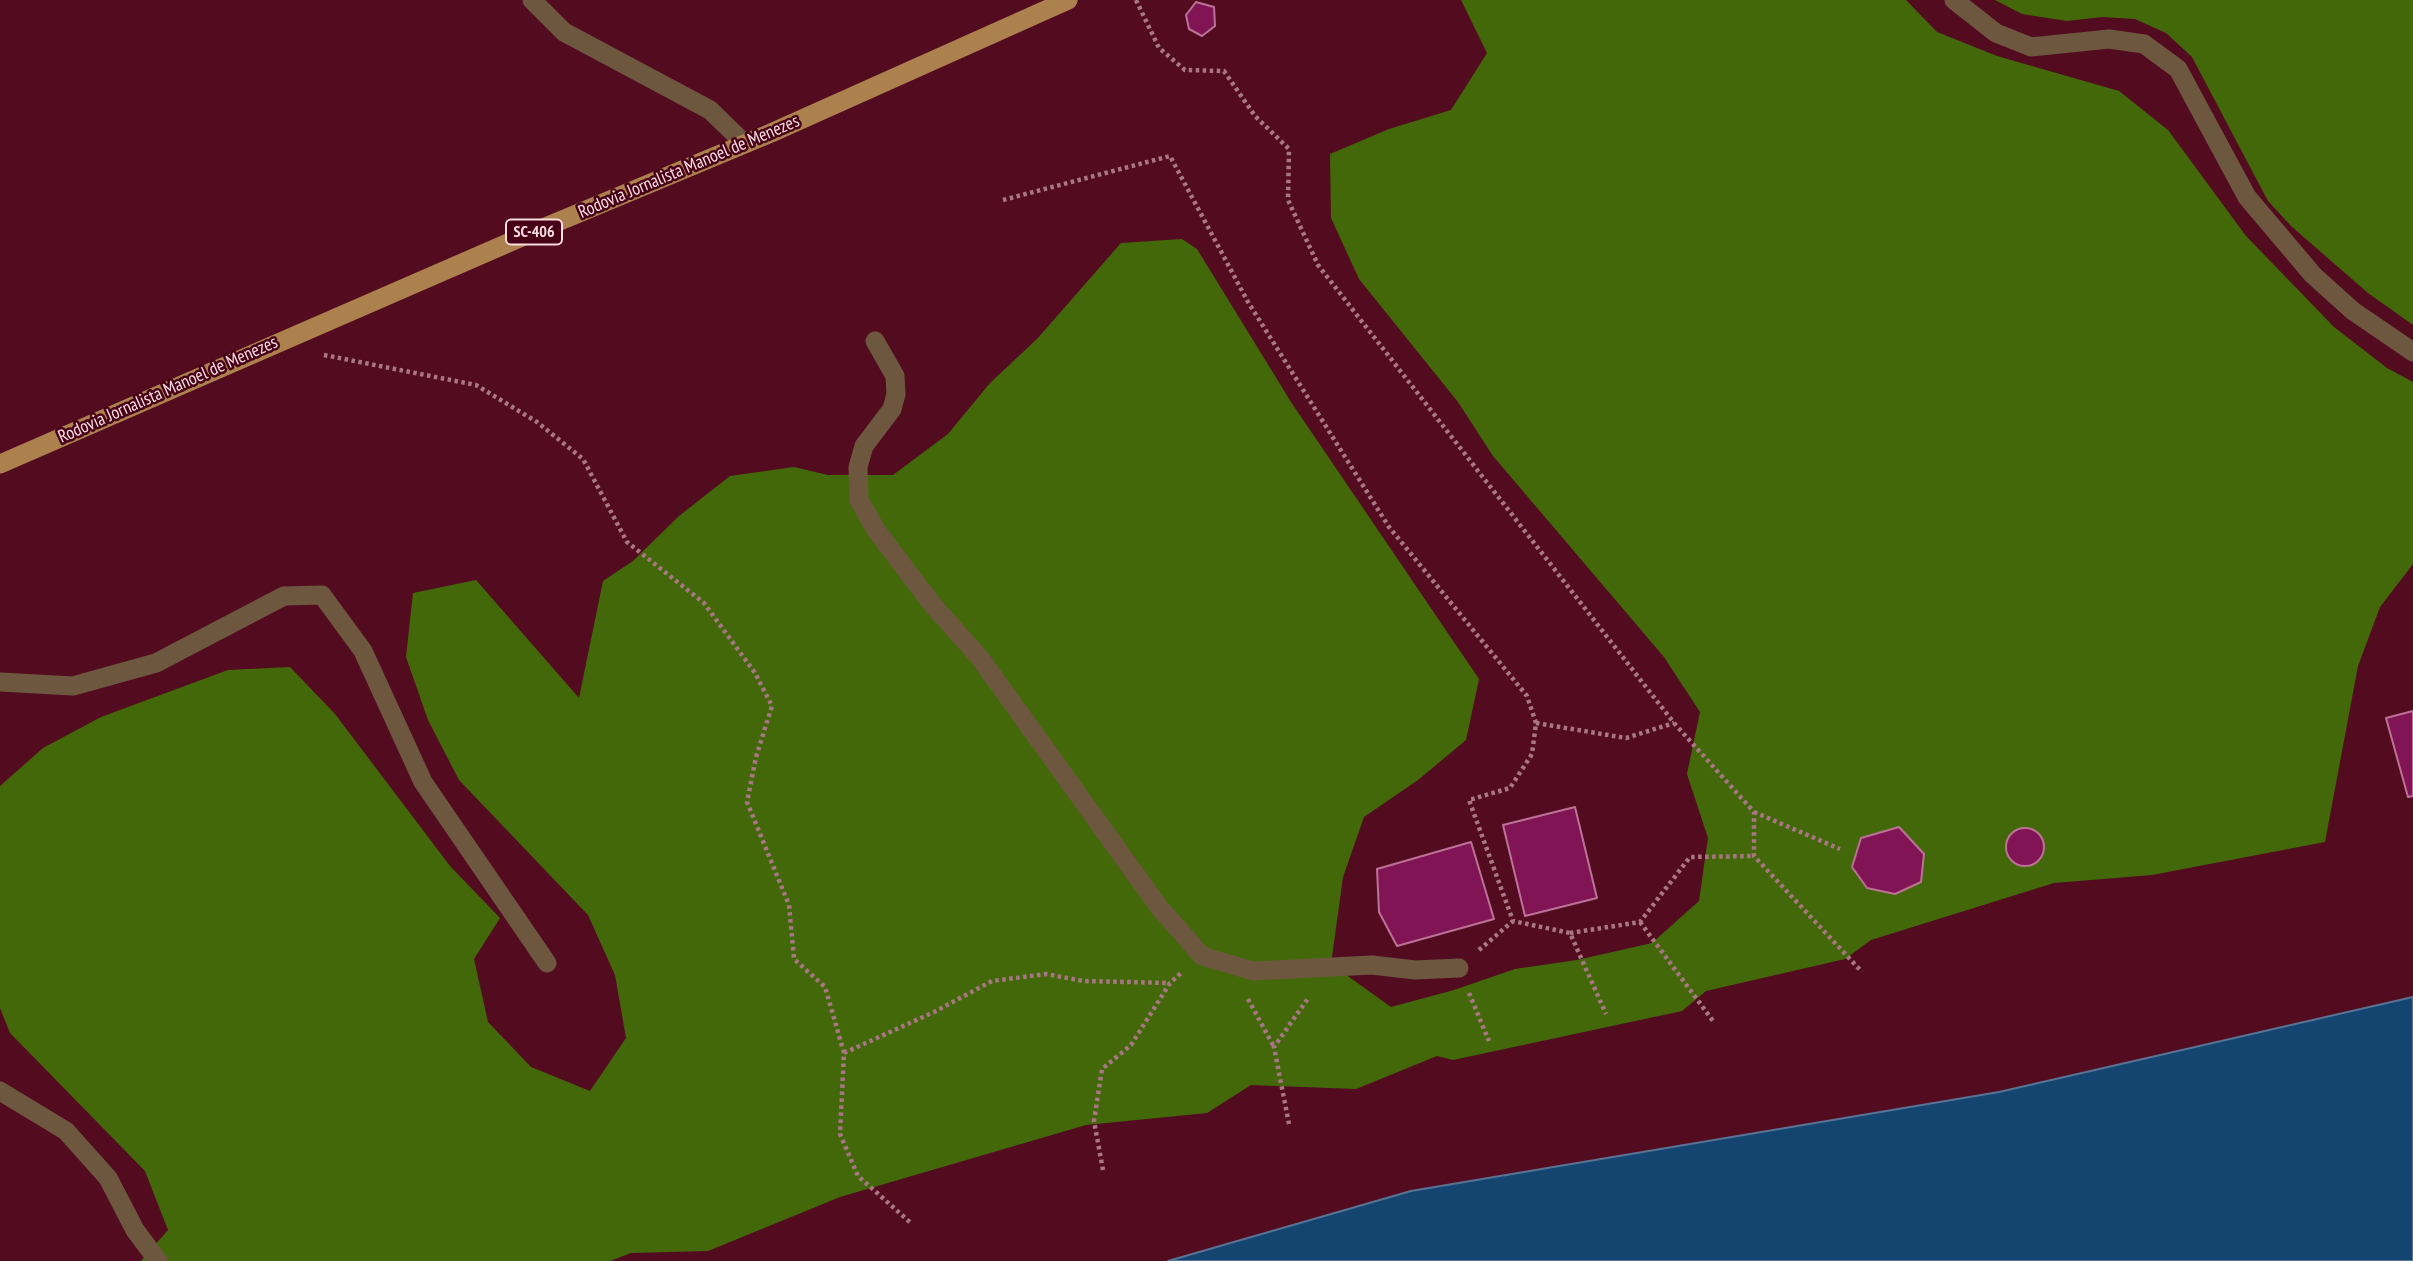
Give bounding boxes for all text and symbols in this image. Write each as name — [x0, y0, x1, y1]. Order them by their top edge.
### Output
street label: Rodovia Jornalista Manoel de Menezes — [575, 111, 803, 223]
road number: SC-406 — [506, 220, 562, 244]
street label: Rodovia Jornalista Manoel de Menezes — [55, 332, 281, 448]

